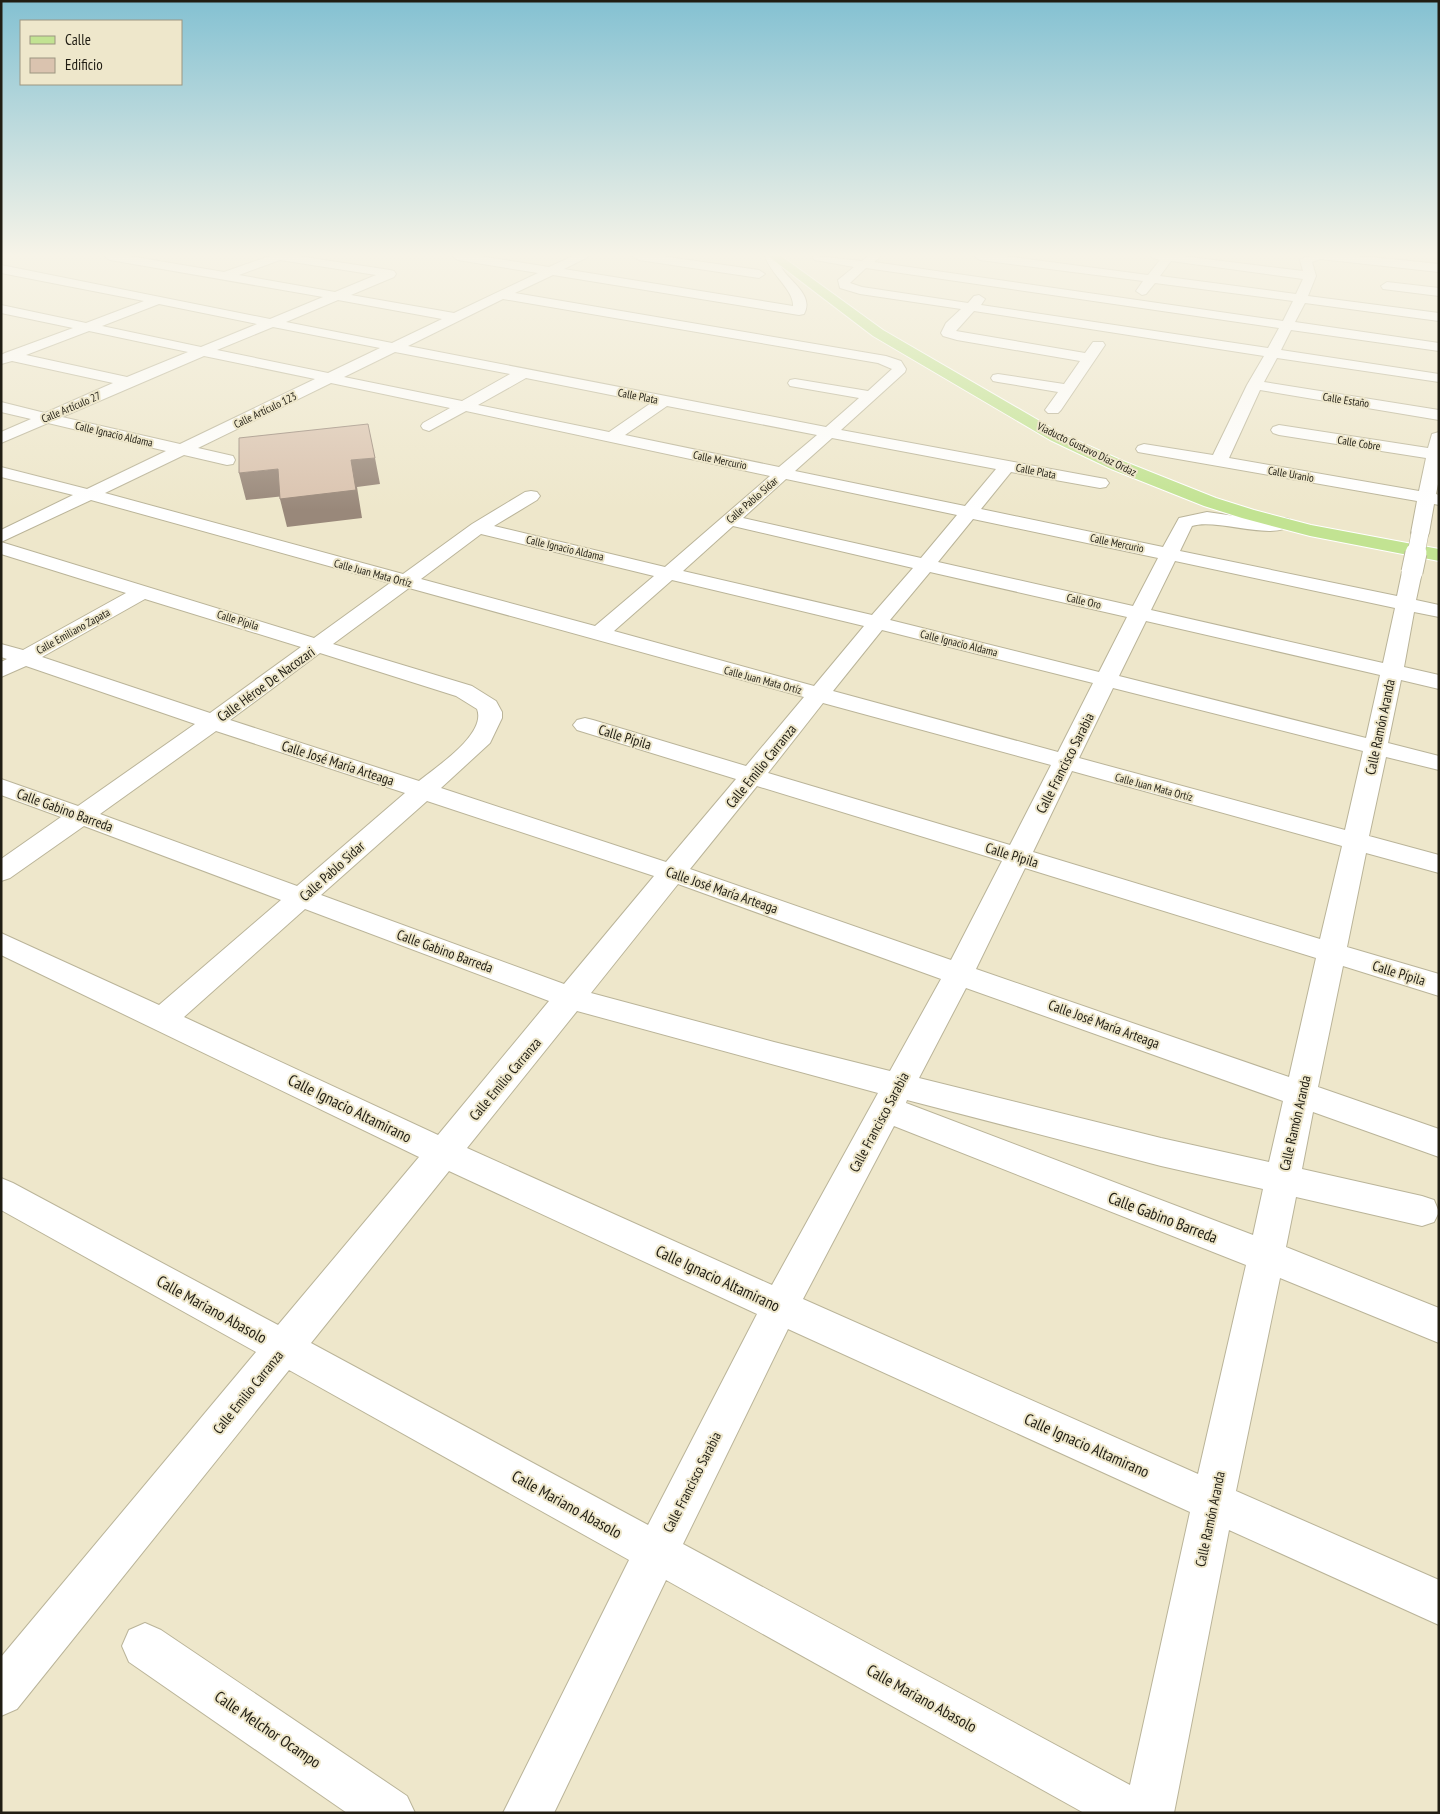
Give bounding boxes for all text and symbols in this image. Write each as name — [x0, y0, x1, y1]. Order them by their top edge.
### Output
legend — [20, 20, 182, 85]
text: Calle — [65, 30, 91, 49]
text: Edificio — [65, 55, 103, 74]
street label: Calle Plata — [617, 385, 659, 407]
street label: Calle Artículo 27 — [39, 388, 103, 426]
street label: Calle Artículo 123 — [231, 389, 299, 431]
street label: Calle Estaño — [1322, 389, 1370, 411]
street label: Calle Ignacio Aldama — [74, 418, 154, 450]
street label: Viaducto Gustavo Díaz Ordaz — [1034, 418, 1139, 479]
street label: Calle Cobre — [1337, 433, 1382, 453]
street label: Calle Mercurio — [692, 447, 748, 473]
street label: Calle Plata — [1015, 460, 1057, 482]
street label: Calle Uranio — [1267, 463, 1315, 485]
street label: Calle Pablo Sidar — [723, 474, 781, 526]
street label: Calle Mercurio — [1089, 530, 1145, 556]
street label: Calle Ignacio Aldama — [525, 532, 605, 564]
street label: Calle Juan Mata Ortíz — [332, 556, 414, 590]
street label: Calle Oro — [1065, 590, 1103, 612]
street label: Calle Emiliano Zapata — [34, 605, 112, 657]
street label: Calle Pípila — [215, 607, 261, 633]
street label: Calle Ignacio Aldama — [919, 627, 999, 659]
street label: Calle Héroe De Nacozari — [214, 643, 318, 725]
street label: Calle Juan Mata Ortíz — [722, 663, 804, 697]
street label: Calle Ramón Aranda — [1361, 678, 1399, 776]
street label: Calle Francisco Sarabia — [1032, 710, 1098, 816]
street label: Calle Pípila — [596, 720, 654, 754]
street label: Calle Emilio Carranza — [722, 721, 800, 811]
street label: Calle José María Arteaga — [280, 736, 396, 790]
street label: Calle Juan Mata Ortíz — [1113, 770, 1195, 804]
street label: Calle Gabino Barreda — [14, 784, 116, 836]
street label: Calle Pablo Sidar — [296, 837, 368, 905]
street label: Calle Pípila — [983, 838, 1041, 872]
street label: Calle José María Arteaga — [664, 862, 780, 918]
street label: Calle Gabino Barreda — [394, 925, 496, 977]
street label: Calle Pípila — [1370, 956, 1428, 990]
street label: Calle José María Arteaga — [1046, 996, 1162, 1052]
street label: Calle Emilio Carranza — [465, 1034, 545, 1124]
street label: Calle Ignacio Altamirano — [285, 1069, 415, 1147]
street label: Calle Francisco Sarabia — [845, 1069, 913, 1175]
street label: Calle Ramón Aranda — [1275, 1074, 1315, 1172]
street label: Calle Gabino Barreda — [1105, 1187, 1221, 1247]
street label: Calle Ignacio Altamirano — [653, 1240, 783, 1316]
street label: Calle Mariano Abasolo — [154, 1271, 271, 1348]
street label: Calle Emilio Carranza — [209, 1347, 287, 1437]
street label: Calle Ignacio Altamirano — [1021, 1408, 1153, 1482]
street label: Calle Francisco Sarabia — [659, 1429, 725, 1535]
street label: Calle Mariano Abasolo — [509, 1466, 626, 1543]
street label: Calle Ramón Aranda — [1191, 1470, 1229, 1568]
street label: Calle Mariano Abasolo — [864, 1660, 981, 1737]
street label: Calle Melchor Ocampo — [211, 1686, 325, 1772]

